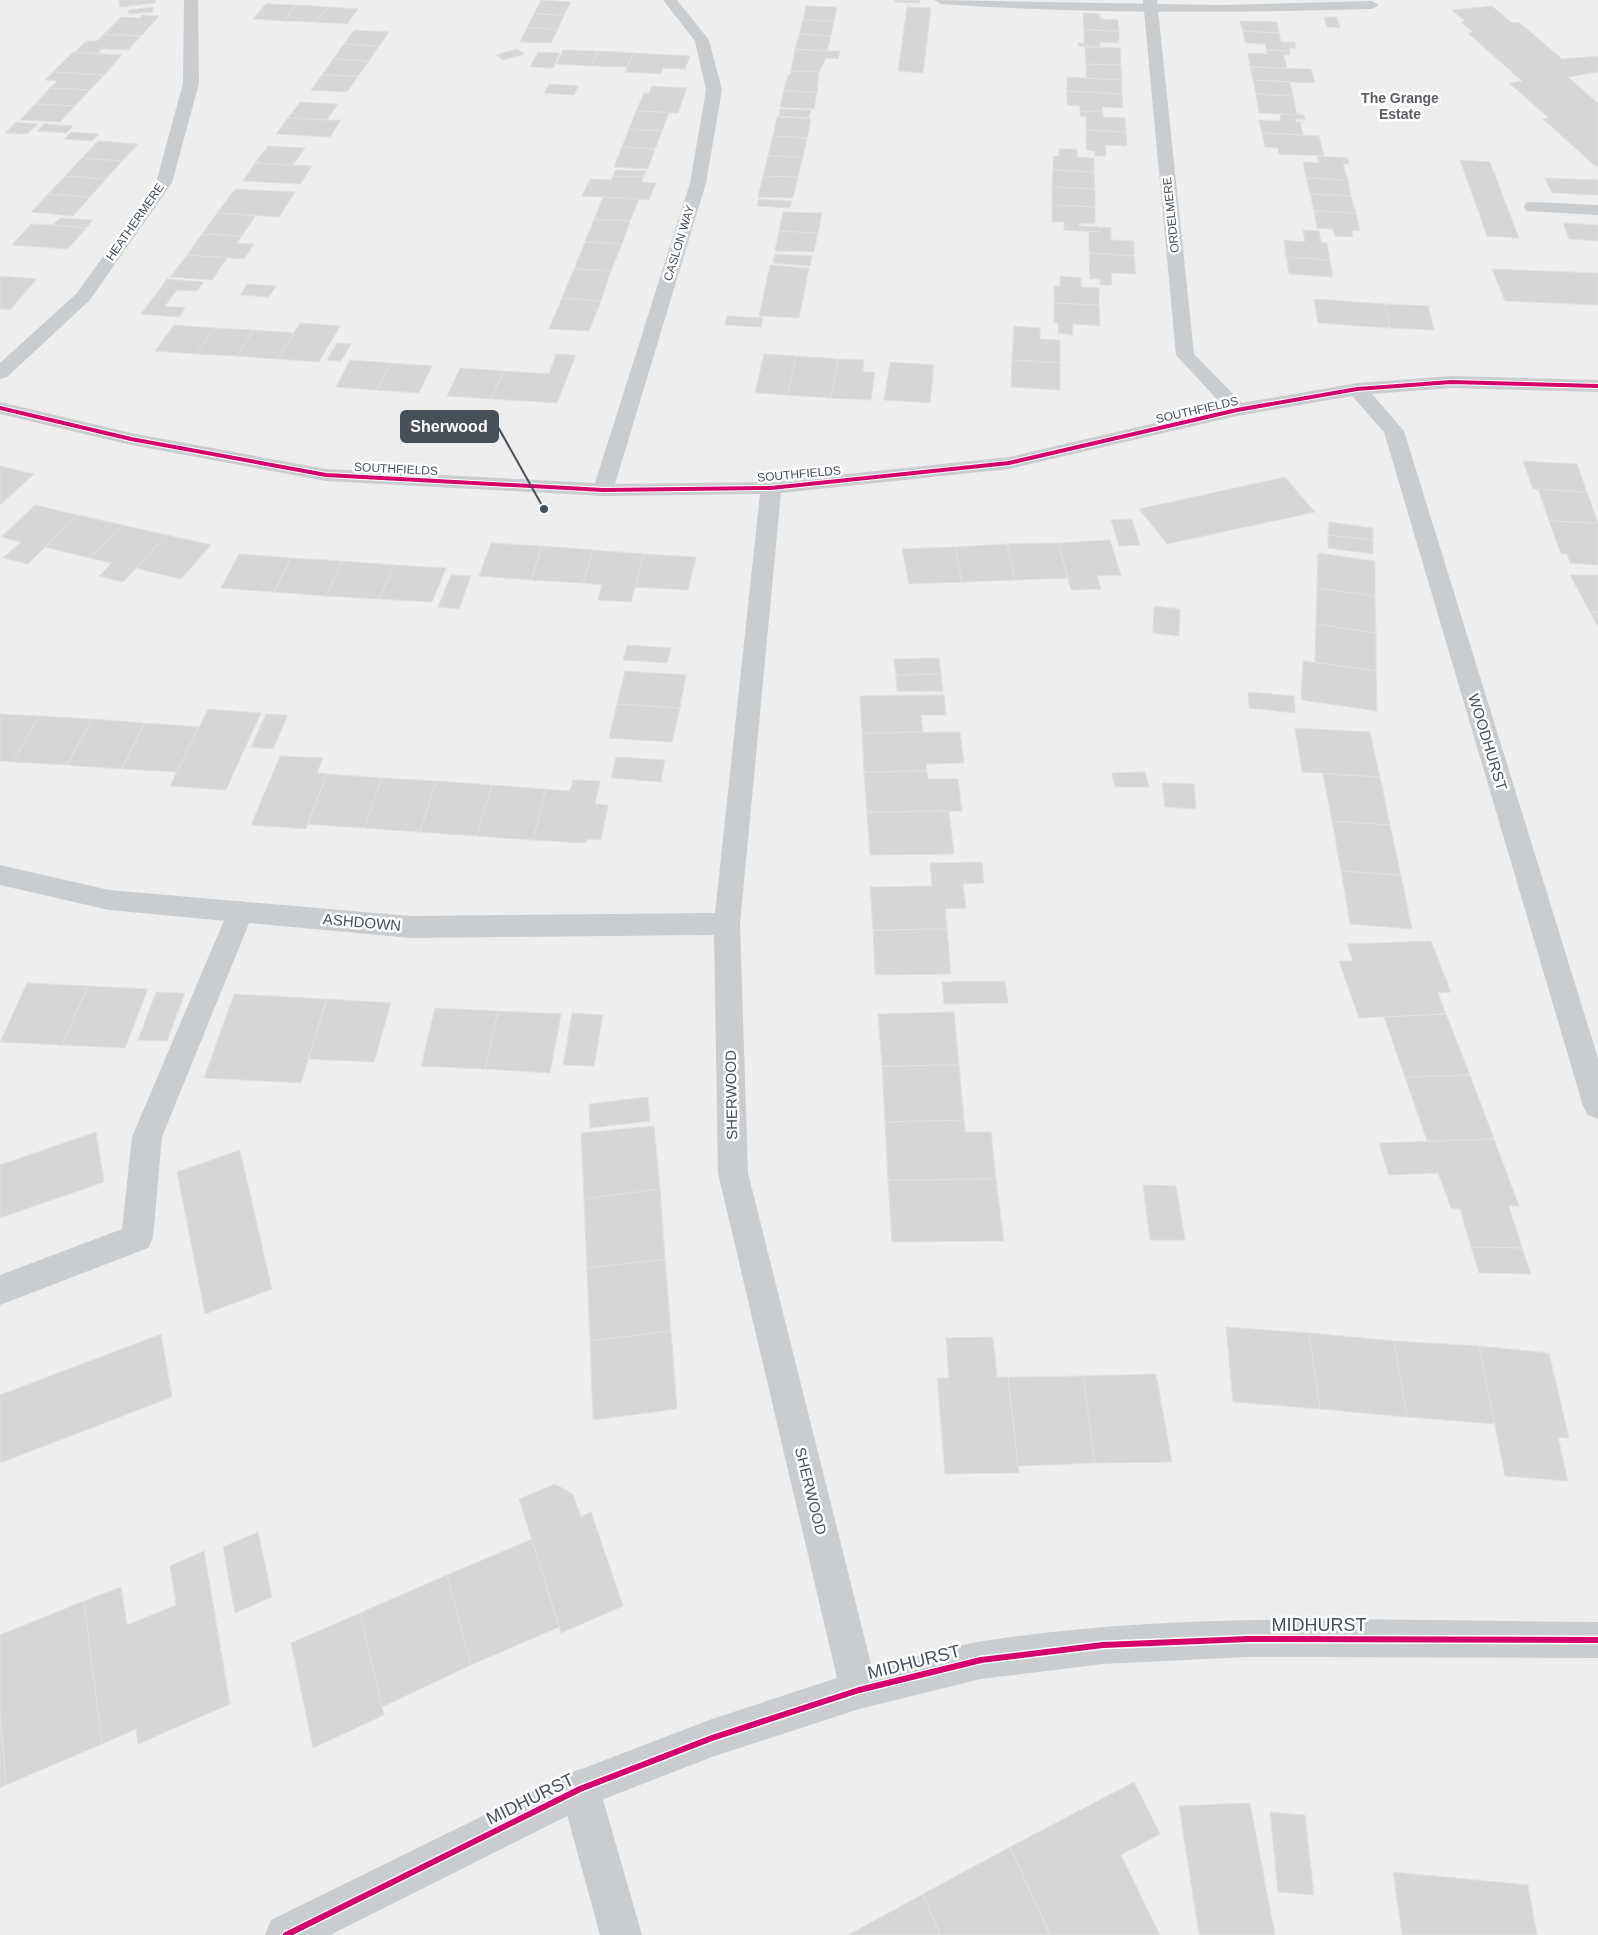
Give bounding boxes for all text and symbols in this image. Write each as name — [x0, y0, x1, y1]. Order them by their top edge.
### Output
district label: The Grange Estate — [1361, 90, 1439, 122]
street label: ORDELMERE — [1160, 176, 1182, 254]
street label: HEATHERMERE — [103, 181, 167, 263]
street label: CASLON WAY — [661, 203, 697, 283]
street label: SOUTHFIELDS — [1154, 394, 1240, 426]
callout: Sherwood — [401, 411, 498, 442]
text: Sherwood — [410, 418, 488, 435]
street label: SOUTHFIELDS — [354, 460, 438, 478]
street label: SOUTHFIELDS — [757, 463, 841, 485]
street label: WOODHURST — [1465, 692, 1511, 792]
street label: ASHDOWN — [322, 910, 402, 934]
street label: SHERWOOD — [722, 1050, 740, 1140]
street label: SHERWOOD — [792, 1445, 830, 1537]
street label: MIDHURST — [1272, 1615, 1367, 1635]
street label: MIDHURST — [865, 1641, 963, 1683]
street label: MIDHURST — [483, 1769, 577, 1829]

